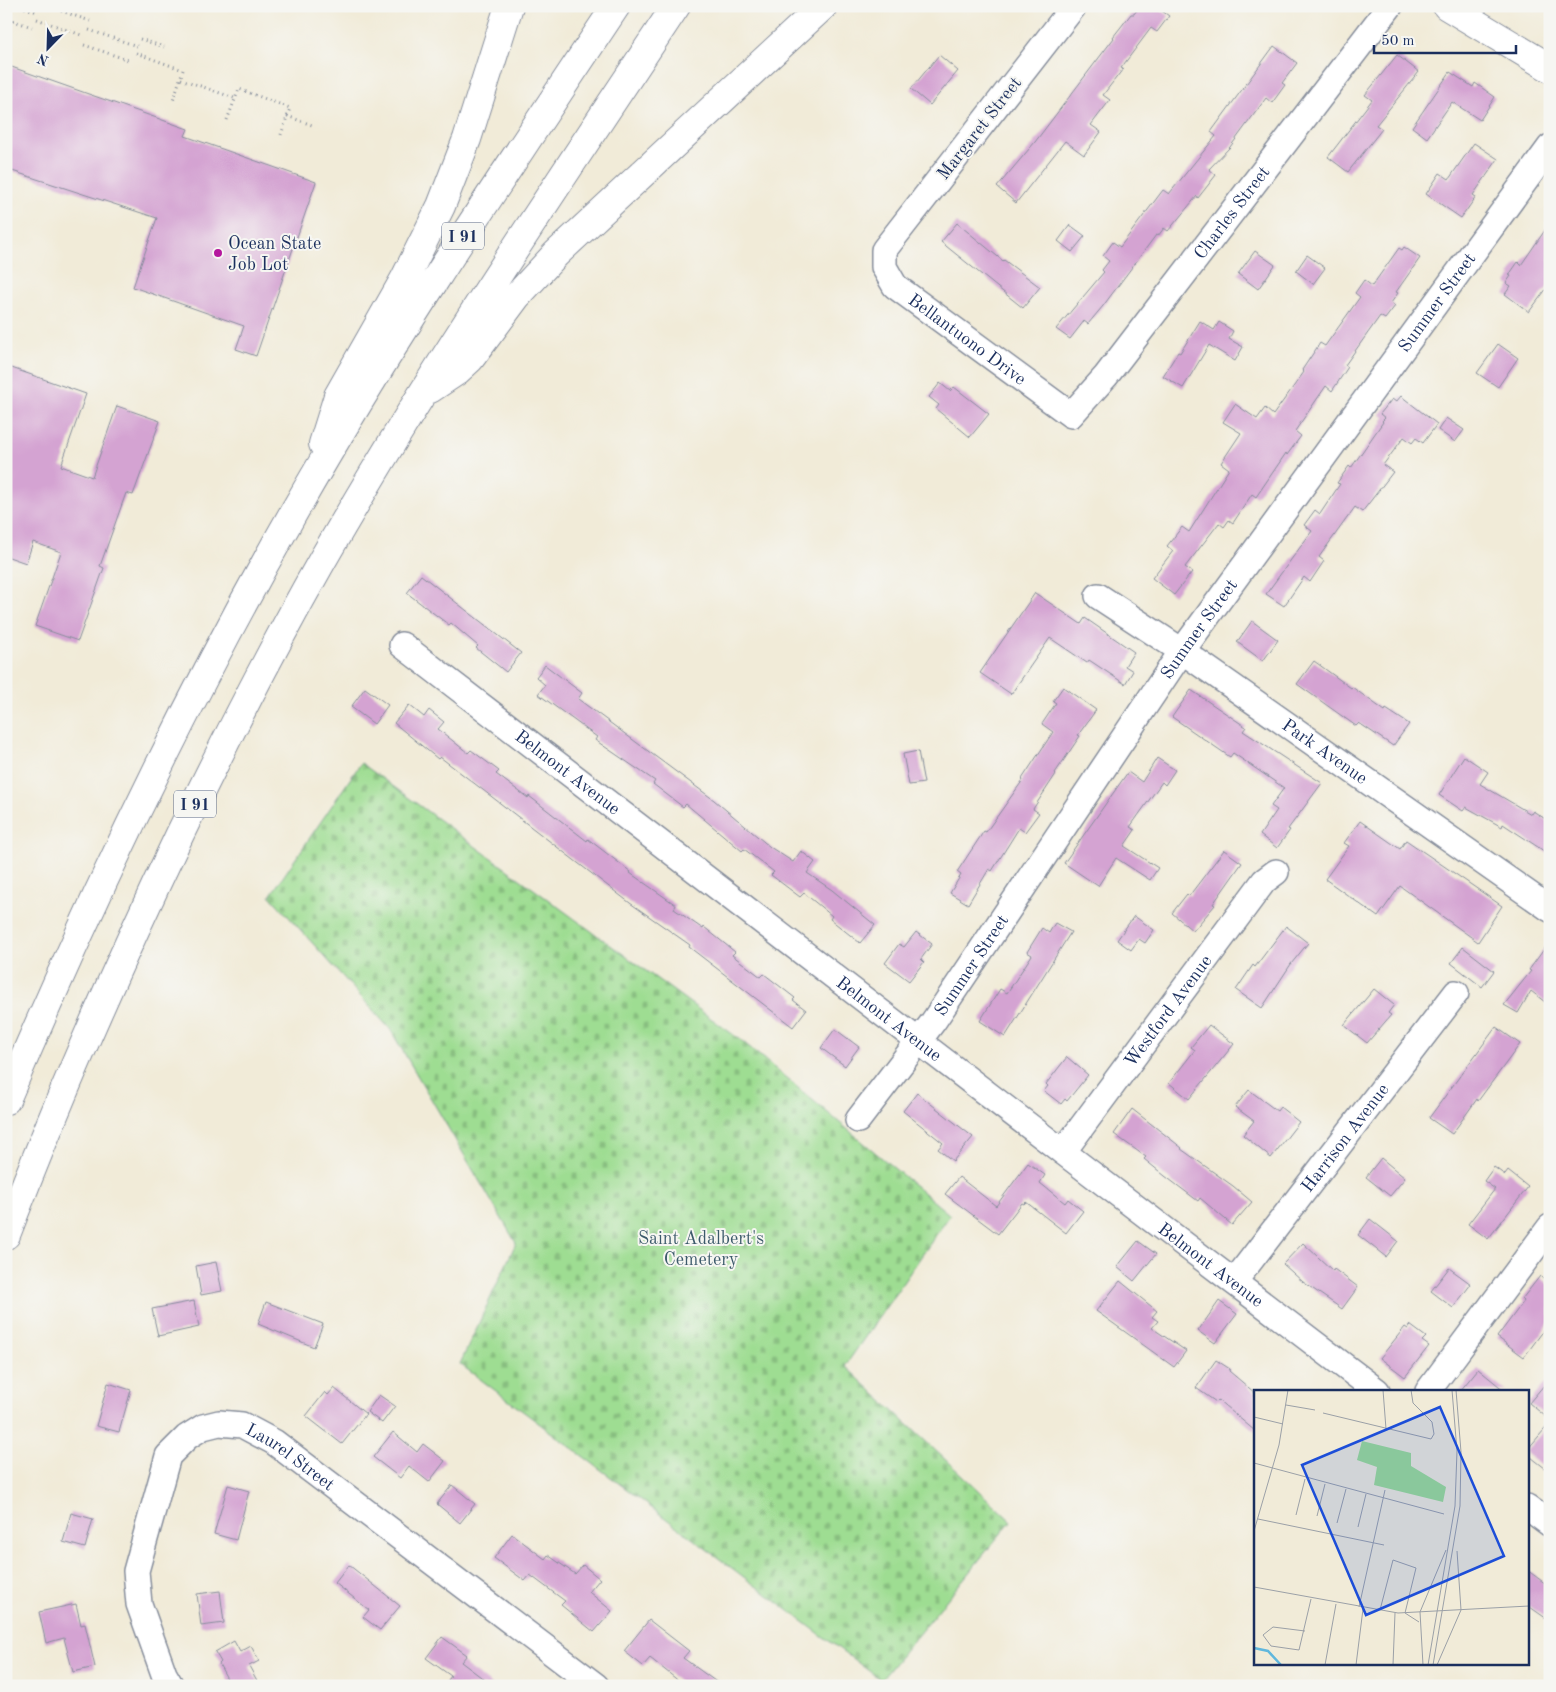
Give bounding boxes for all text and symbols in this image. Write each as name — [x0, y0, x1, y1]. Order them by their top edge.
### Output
north arrow — [22, 22, 72, 72]
scale bar — [1374, 22, 1516, 54]
text: 50 m — [1381, 34, 1415, 49]
text: N — [35, 50, 51, 68]
street label: Margaret Street — [934, 74, 1025, 183]
street label: Charles Street — [1191, 163, 1274, 263]
road number: I 91 — [442, 222, 484, 250]
place label: Ocean State Job Lot — [228, 235, 321, 274]
marker: Ocean State Job Lot — [212, 247, 224, 259]
street label: Summer Street — [1395, 250, 1479, 356]
street label: Bellantuono Drive — [905, 291, 1029, 389]
street label: Summer Street — [1158, 576, 1241, 682]
street label: Park Avenue — [1279, 716, 1370, 788]
street label: Belmont Avenue — [511, 727, 623, 819]
road number: I 91 — [174, 791, 216, 818]
street label: Summer Street — [932, 912, 1012, 1020]
street label: Westford Avenue — [1122, 952, 1216, 1070]
street label: Belmont Avenue — [833, 974, 944, 1065]
street label: Harrison Avenue — [1298, 1081, 1393, 1196]
street label: Belmont Avenue — [1154, 1220, 1266, 1311]
park label: Saint Adalbert's Cemetery — [638, 1230, 764, 1269]
inset map — [1254, 1390, 1528, 1664]
street label: Laurel Street — [243, 1421, 338, 1494]

